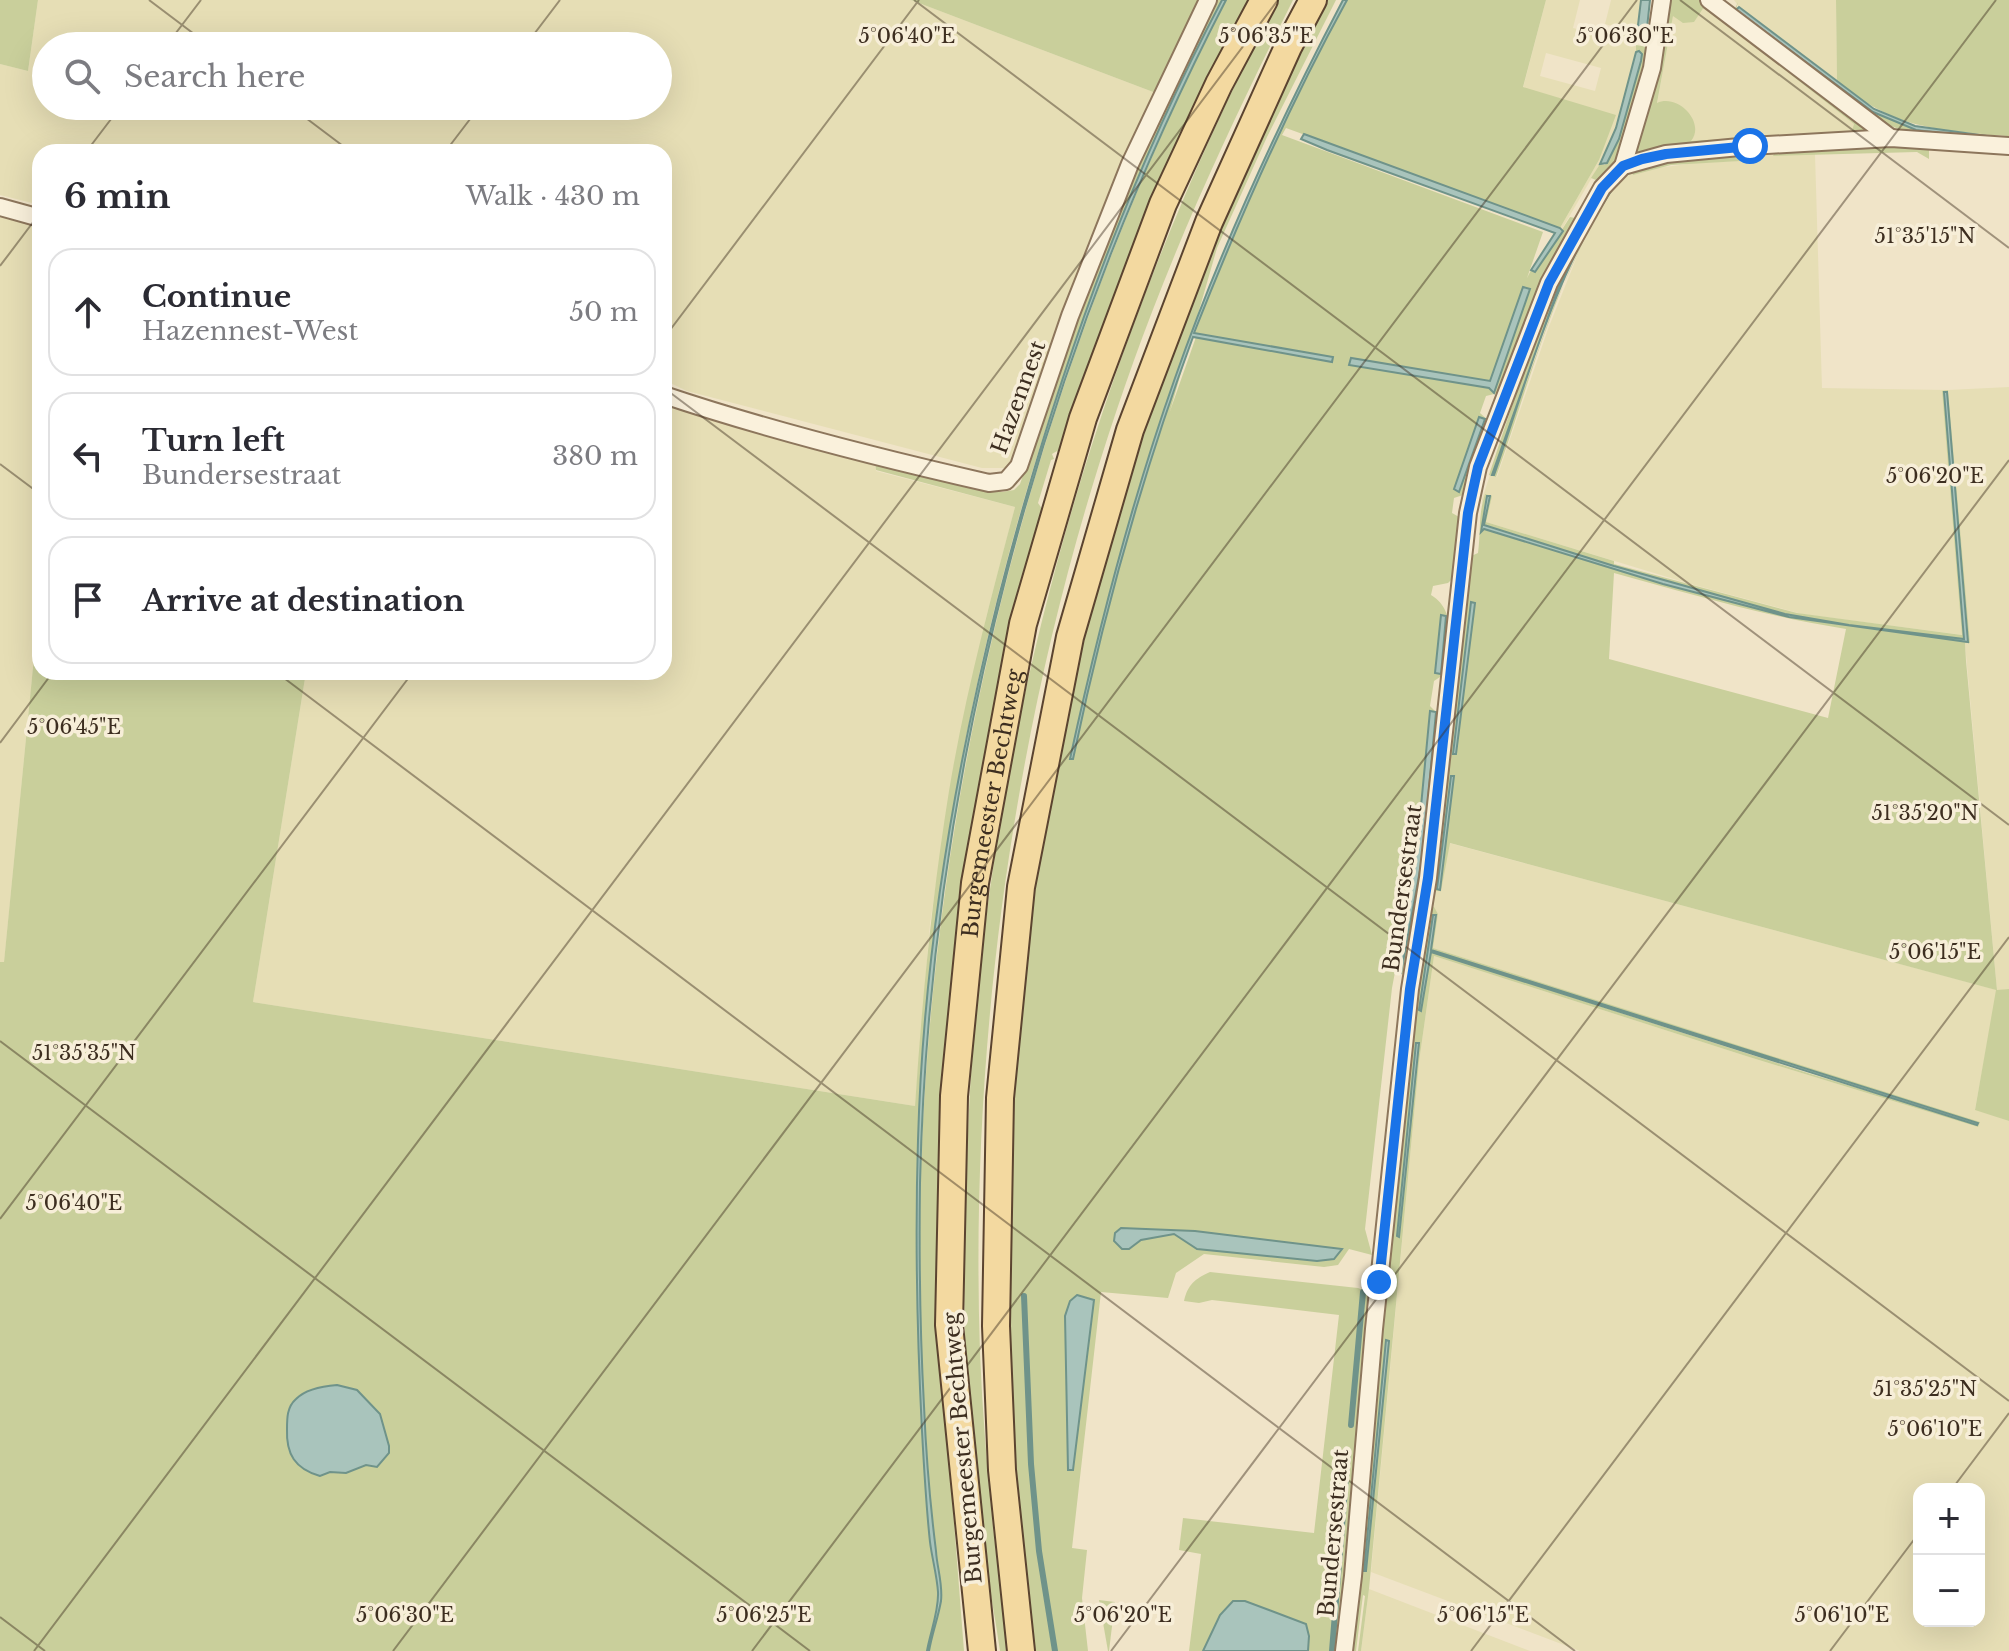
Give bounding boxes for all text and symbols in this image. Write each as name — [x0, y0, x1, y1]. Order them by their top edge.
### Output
text: 5°06'40"E — [859, 24, 955, 48]
text: 5°06'35"E — [1218, 24, 1314, 48]
text: 5°06'30"E — [1576, 24, 1674, 48]
search box — [32, 32, 672, 120]
icon: search — [60, 54, 104, 98]
text: Search here — [124, 58, 305, 95]
route start — [1732, 128, 1768, 164]
text: 6 min — [64, 175, 171, 217]
text: Walk · 430 m — [466, 180, 640, 212]
text: 51°35'15"N — [1875, 224, 1975, 248]
text: Continue — [142, 278, 291, 315]
icon: ahead — [66, 290, 110, 334]
text: 50 m — [569, 296, 638, 328]
text: Hazennest-West — [142, 315, 358, 347]
street label: Hazennest — [985, 336, 1052, 458]
text: Turn left — [142, 422, 285, 459]
icon: left — [66, 434, 110, 478]
text: 380 m — [552, 440, 638, 472]
text: Bundersestraat — [142, 459, 341, 491]
text: 5°06'20"E — [1886, 464, 1984, 488]
icon: arrive — [66, 578, 110, 622]
text: Arrive at destination — [142, 582, 465, 619]
street label: Burgemeester Bechtweg — [957, 666, 1029, 939]
text: 5°06'45"E — [27, 715, 121, 739]
text: 51°35'20"N — [1871, 801, 1979, 825]
street label: Bundersestraat — [1377, 802, 1428, 973]
text: 5°06'15"E — [1889, 940, 1981, 964]
text: 51°35'35"N — [32, 1041, 136, 1065]
text: 5°06'40"E — [26, 1191, 122, 1215]
route end — [1361, 1264, 1397, 1300]
street label: Burgemeester Bechtweg — [937, 1310, 988, 1585]
text: 51°35'25"N — [1873, 1377, 1977, 1401]
text: 5°06'10"E — [1888, 1417, 1982, 1441]
street label: Bundersestraat — [1313, 1447, 1354, 1618]
map controls — [1913, 1483, 1985, 1627]
button: + — [1913, 1483, 1985, 1555]
button: − — [1913, 1555, 1985, 1627]
text: 5°06'30"E — [356, 1603, 454, 1627]
text: 5°06'25"E — [716, 1603, 812, 1627]
text: 5°06'20"E — [1074, 1603, 1172, 1627]
text: 5°06'15"E — [1437, 1603, 1529, 1627]
text: 5°06'10"E — [1795, 1603, 1889, 1627]

